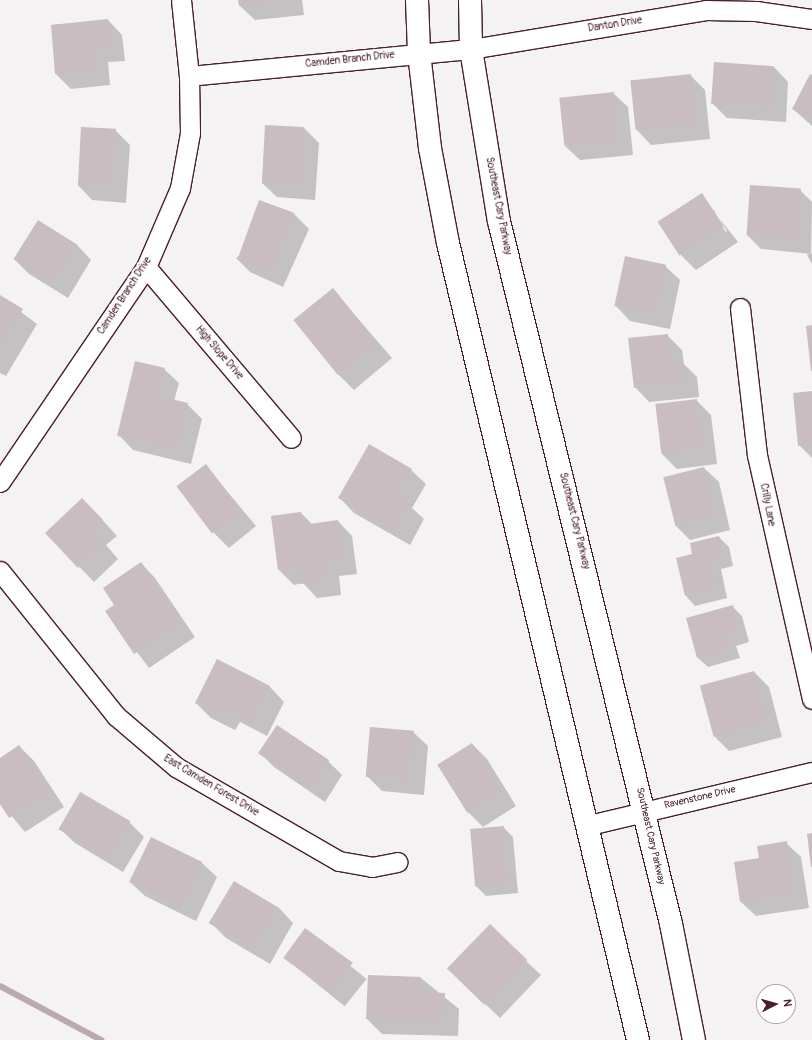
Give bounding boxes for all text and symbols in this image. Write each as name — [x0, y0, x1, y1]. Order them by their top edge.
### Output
street label: Danton Drive — [587, 15, 643, 35]
street label: Camden Branch Drive — [305, 49, 395, 71]
street label: Southeast Cary Parkway — [483, 156, 513, 256]
street label: Camden Branch Drive — [96, 255, 154, 337]
street label: High Slope Drive — [193, 324, 245, 382]
street label: Southeast Cary Parkway — [556, 471, 592, 571]
street label: Crilly Lane — [757, 483, 777, 527]
street label: East Camden Forest Drive — [161, 753, 261, 819]
street label: Ravenstone Drive — [663, 784, 737, 812]
street label: Southeast Cary Parkway — [633, 786, 667, 886]
north arrow — [756, 984, 796, 1024]
text: N — [781, 998, 794, 1007]

